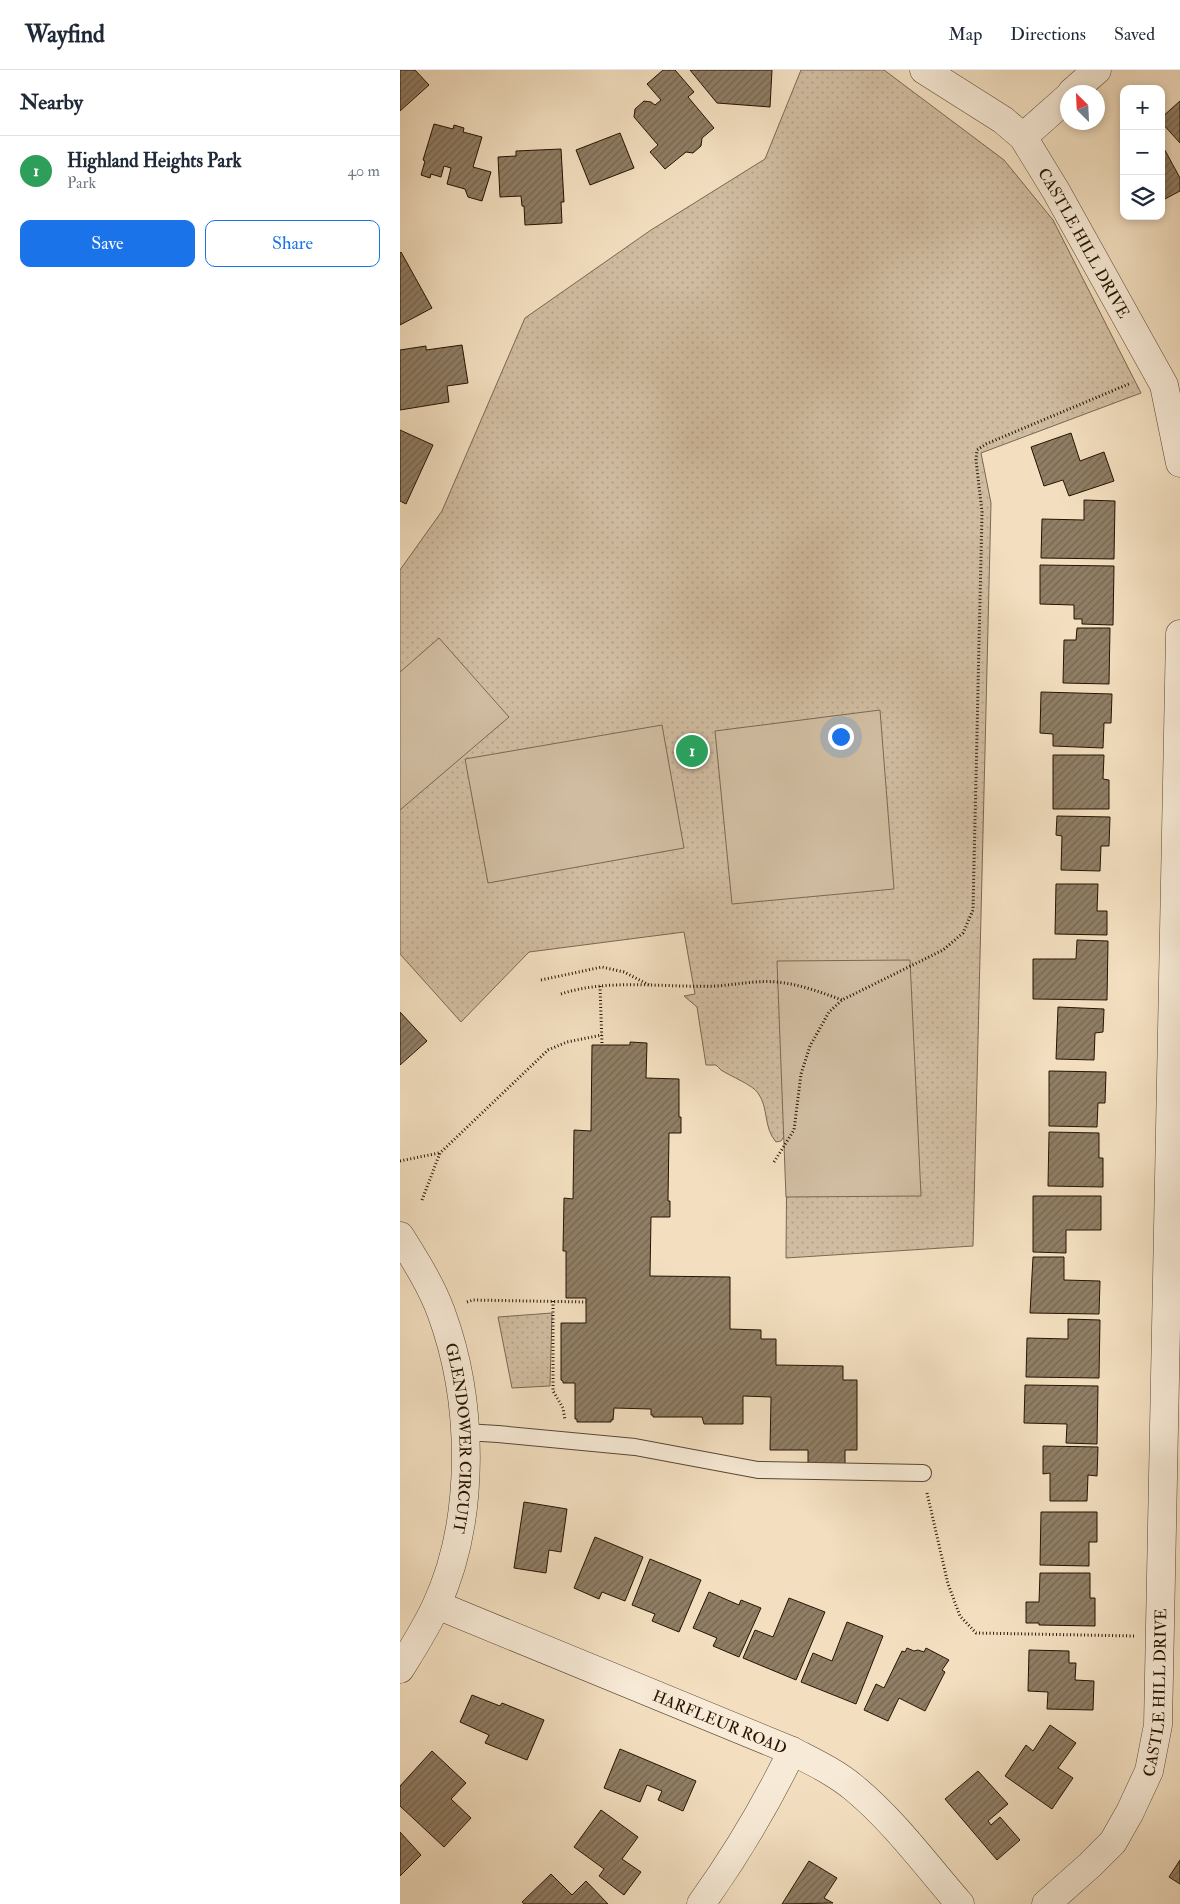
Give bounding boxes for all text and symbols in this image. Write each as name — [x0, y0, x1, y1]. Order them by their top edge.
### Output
text: Wayfind — [25, 19, 105, 50]
text: Map — [949, 23, 982, 46]
text: Directions — [1010, 23, 1086, 46]
text: Saved — [1114, 23, 1155, 46]
north arrow — [1060, 85, 1105, 130]
map controls — [1120, 85, 1165, 220]
button: + — [1120, 85, 1165, 130]
text: Nearby — [20, 89, 83, 116]
button: − — [1120, 130, 1165, 175]
text: Highland Heights Park — [67, 149, 242, 173]
text: 1 — [33, 161, 39, 181]
text: 40 m — [347, 161, 380, 181]
street label: CASTLE HILL DRIVE — [1033, 165, 1134, 322]
text: Park — [67, 173, 96, 193]
button: layers — [1120, 175, 1165, 220]
button: Save — [20, 220, 195, 267]
button: Share — [205, 220, 380, 267]
your location — [828, 724, 854, 750]
pin: 1 — [676, 732, 708, 770]
street label: GLENDOWER CIRCUIT — [440, 1341, 475, 1535]
street label: CASTLE HILL DRIVE — [1139, 1608, 1171, 1778]
street label: HARFLEUR ROAD — [650, 1686, 790, 1759]

